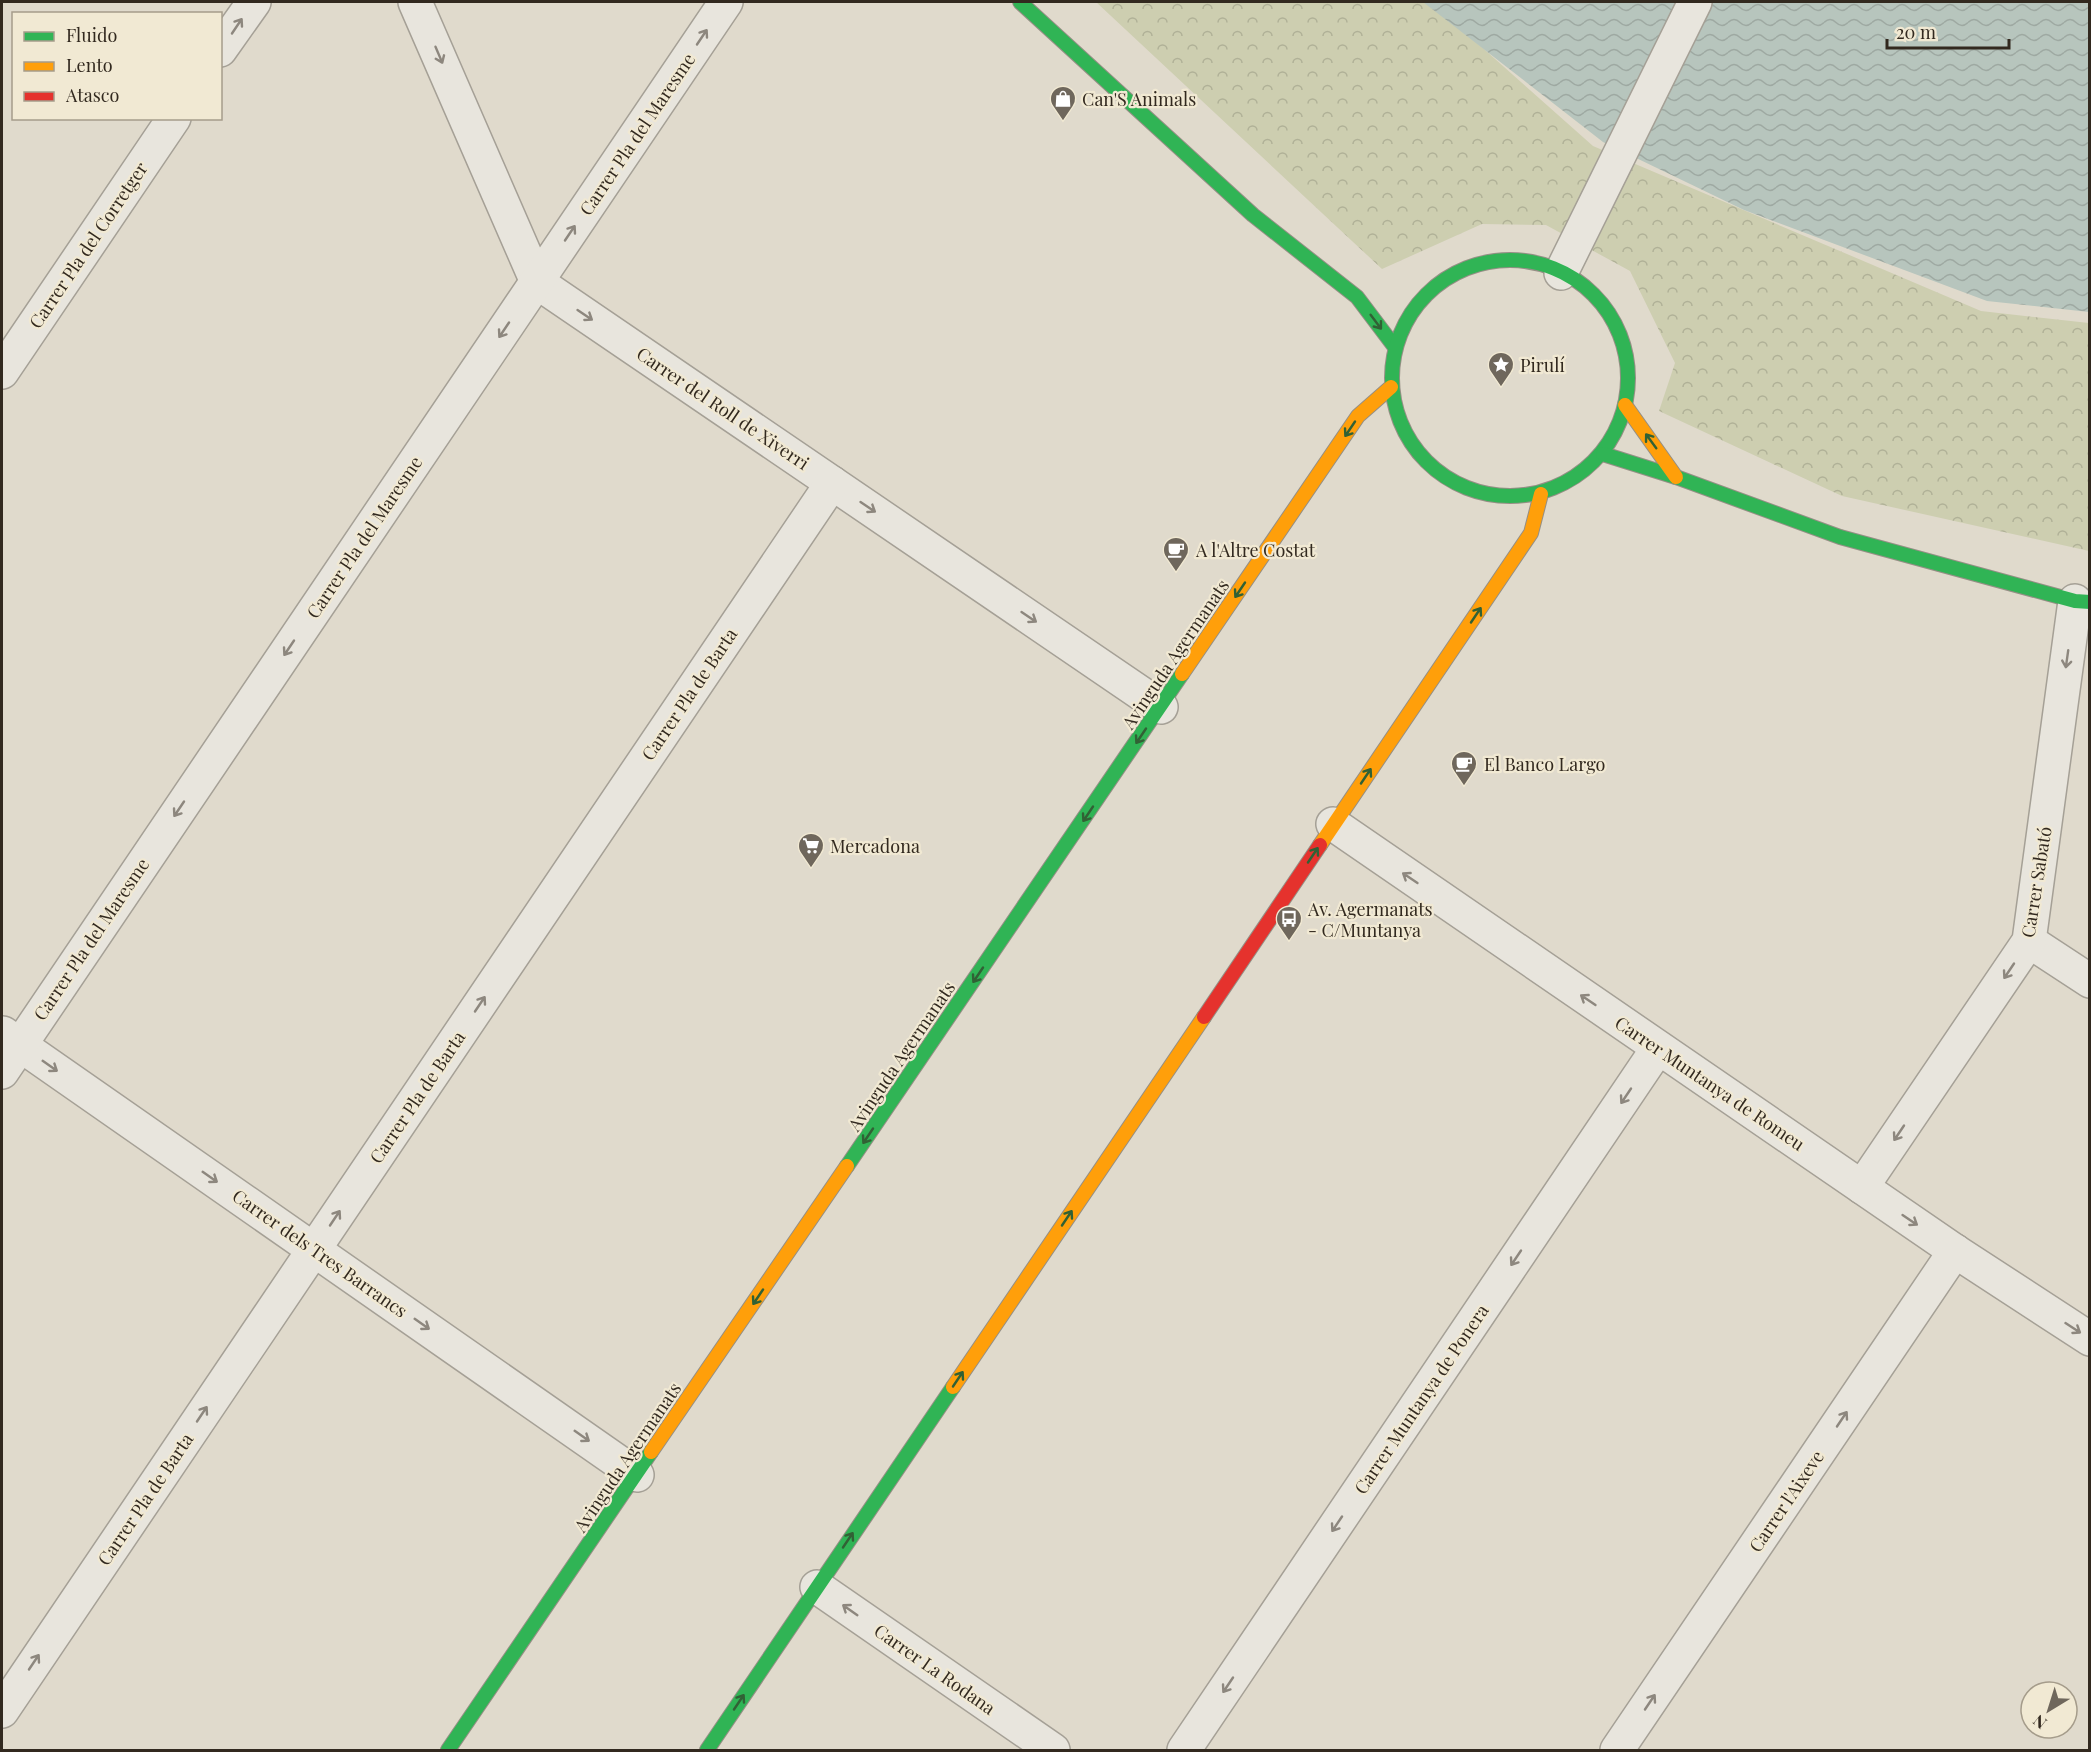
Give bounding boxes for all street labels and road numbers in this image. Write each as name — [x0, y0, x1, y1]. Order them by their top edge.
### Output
street label: Carrer Pla del Maresme — [574, 48, 700, 220]
street label: Carrer Pla del Corretger — [23, 157, 153, 333]
street label: Carrer del Roll de Xiverri — [632, 341, 814, 475]
street label: Carrer Pla del Maresme — [301, 451, 427, 623]
street label: Avinguda Agermanats — [1115, 574, 1234, 734]
street label: Carrer Pla de Barta — [636, 623, 742, 765]
street label: Carrer Sabató — [2015, 825, 2057, 939]
street label: Carrer Pla del Maresme — [28, 853, 154, 1025]
street label: Avinguda Agermanats — [841, 976, 960, 1136]
street label: Carrer Muntanya de Romeu — [1610, 1010, 1810, 1156]
street label: Carrer Pla de Barta — [364, 1026, 470, 1168]
street label: Carrer dels Tres Barrancs — [228, 1183, 412, 1323]
street label: Carrer Muntanya de Ponera — [1348, 1299, 1494, 1499]
street label: Avinguda Agermanats — [567, 1377, 686, 1537]
street label: Carrer Pla de Barta — [92, 1428, 198, 1570]
street label: Carrer l'Aixeve — [1743, 1445, 1829, 1557]
street label: Carrer La Rodana — [870, 1618, 1000, 1720]

